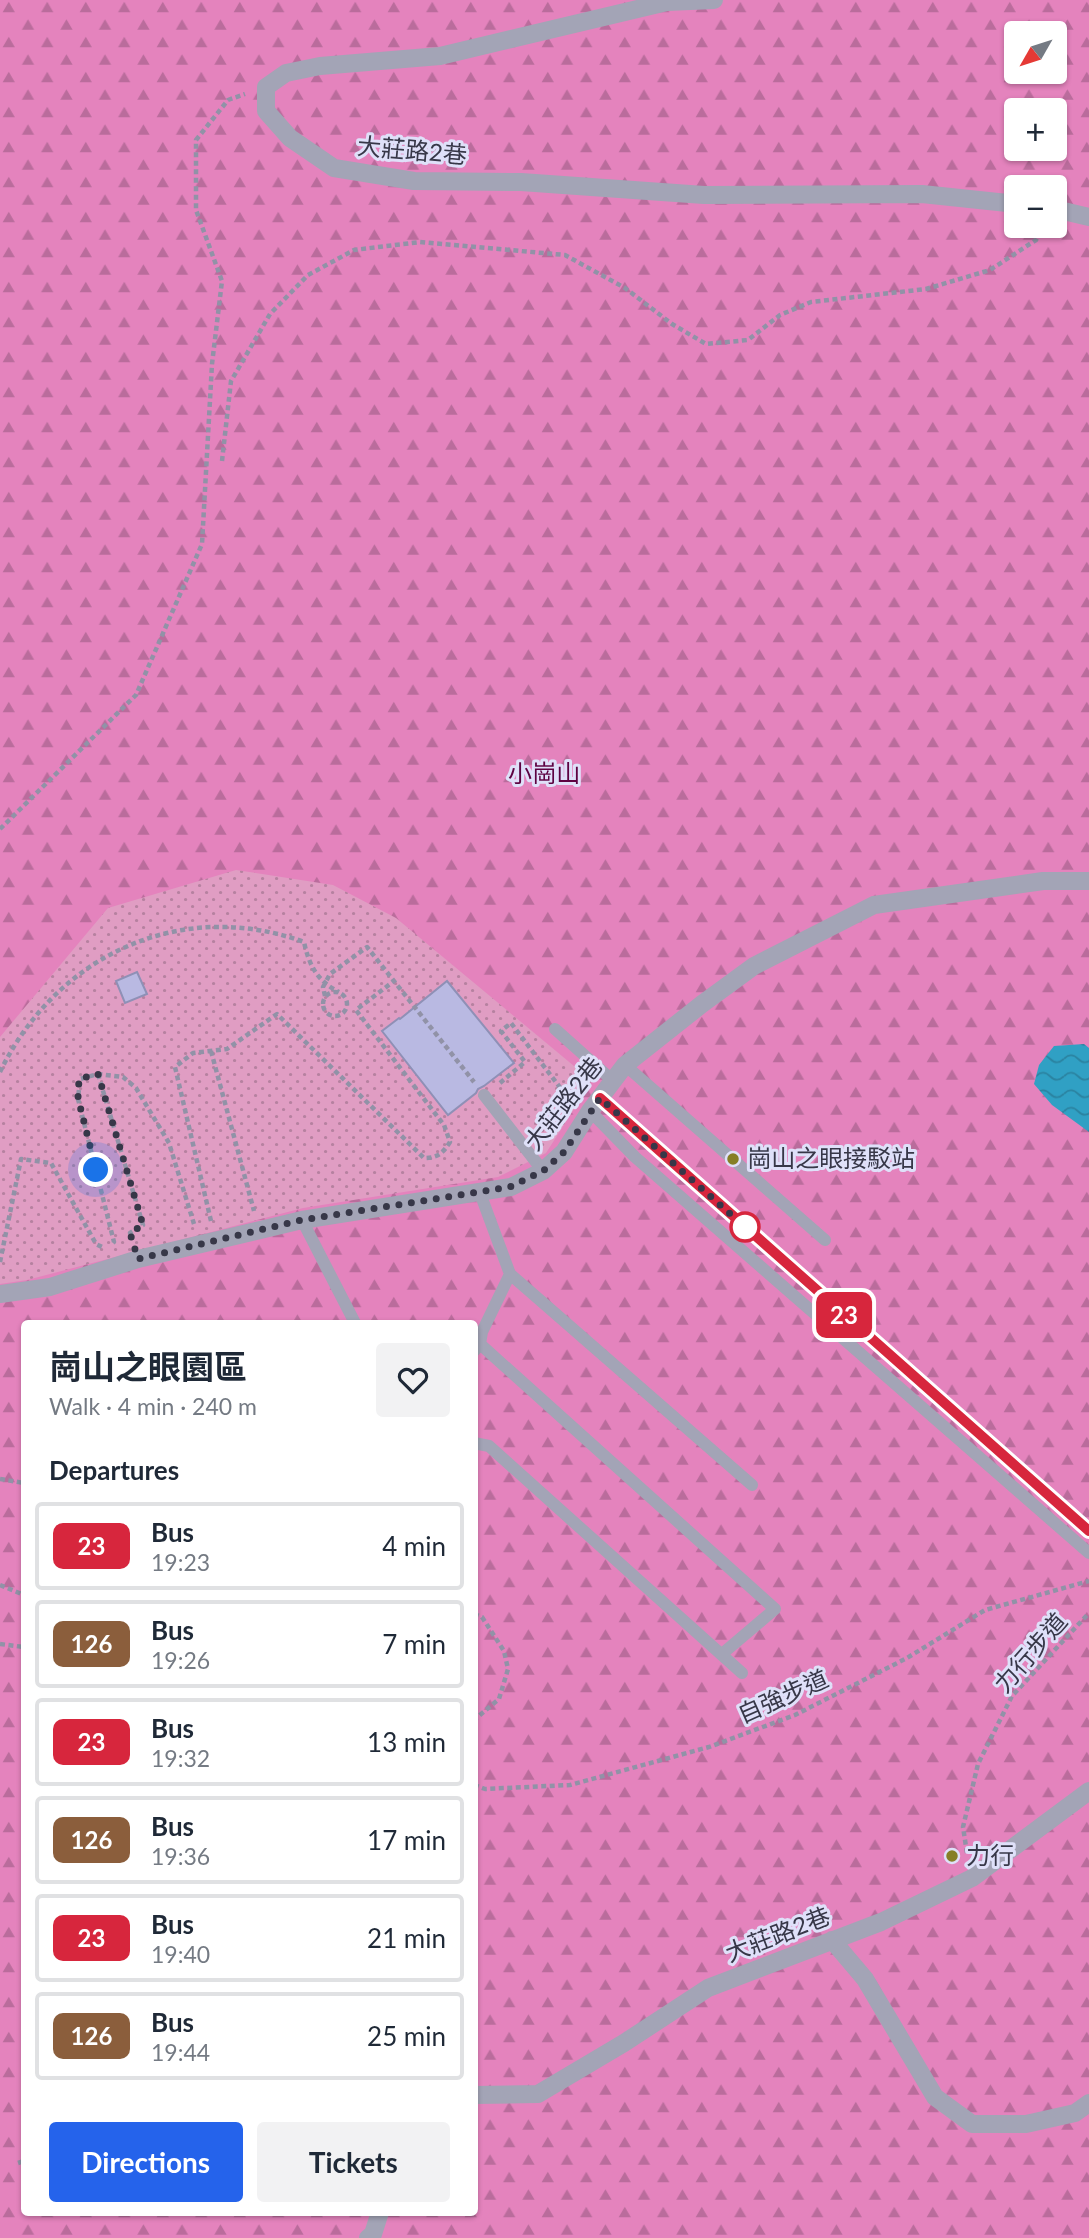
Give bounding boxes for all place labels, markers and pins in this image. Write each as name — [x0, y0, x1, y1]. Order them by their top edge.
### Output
place label: 崗山之眼接駁站 — [747, 1143, 915, 1172]
marker: 崗山之眼接駁站 — [725, 1151, 741, 1167]
unlabelled marker — [730, 1212, 760, 1242]
place label: 力行 — [966, 1840, 1014, 1869]
marker: 力行 — [944, 1848, 960, 1864]

